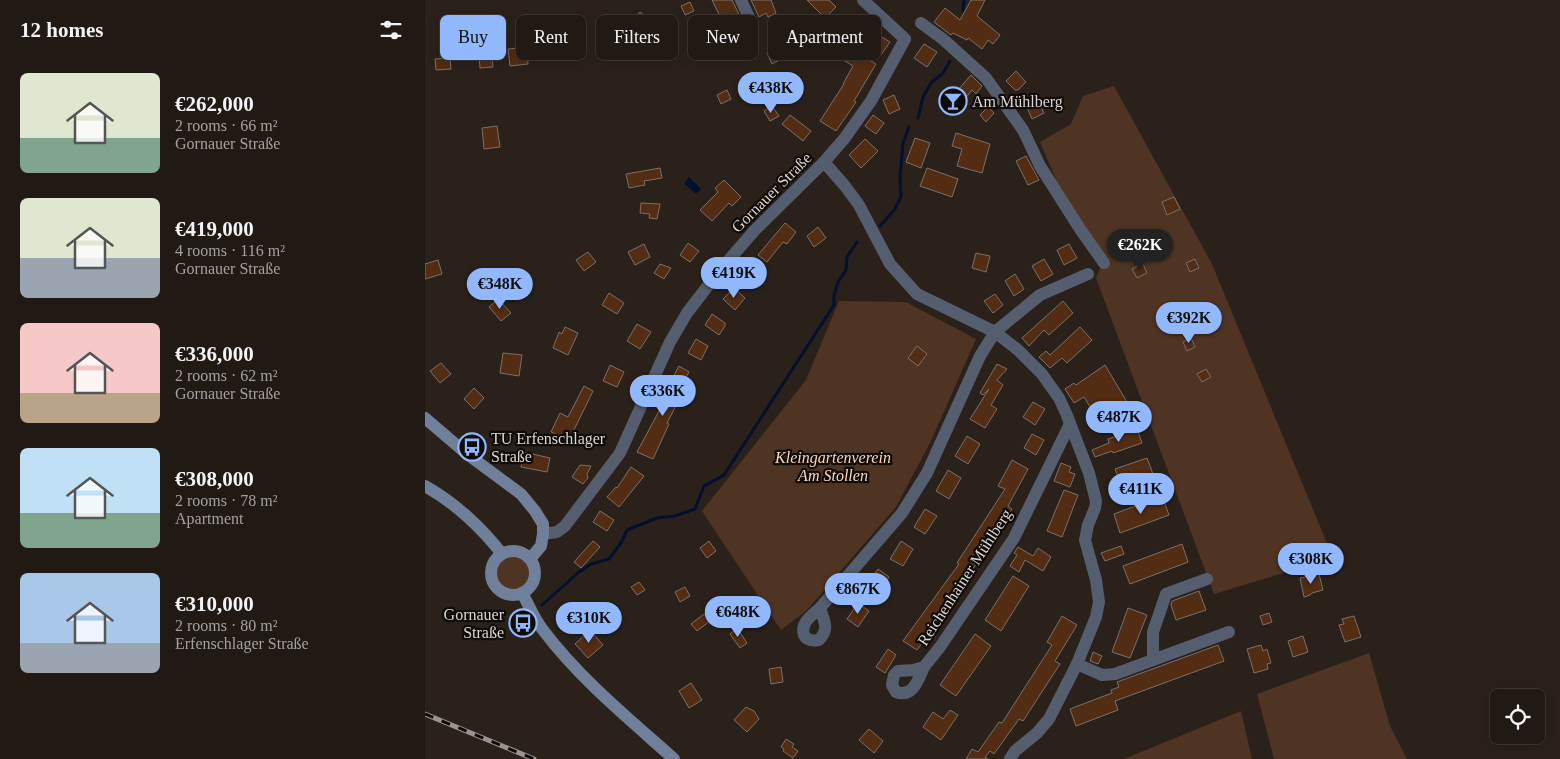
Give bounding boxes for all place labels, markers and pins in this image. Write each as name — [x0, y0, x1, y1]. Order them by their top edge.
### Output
pin: €438K — [736, 72, 806, 114]
bar icon: Am Mühlberg — [938, 86, 968, 116]
place label: Am Mühlberg — [972, 93, 1063, 111]
pin: €262K — [1105, 228, 1175, 271]
pin: €419K — [699, 256, 769, 299]
pin: €348K — [465, 268, 535, 310]
pin: €392K — [1154, 302, 1224, 344]
pin: €336K — [628, 374, 698, 417]
pin: €487K — [1084, 400, 1154, 443]
place label: TU Erfenschlager Straße — [491, 430, 606, 465]
bus stop icon: TU Erfenschlager Straße — [457, 432, 487, 462]
pin: €411K — [1106, 472, 1176, 515]
pin: €308K — [1276, 542, 1346, 585]
pin: €867K — [823, 572, 893, 615]
pin: €648K — [703, 596, 773, 638]
pin: €310K — [554, 602, 624, 644]
place label: Gornauer Straße — [444, 606, 505, 641]
bus stop icon: Gornauer Straße — [508, 608, 538, 638]

